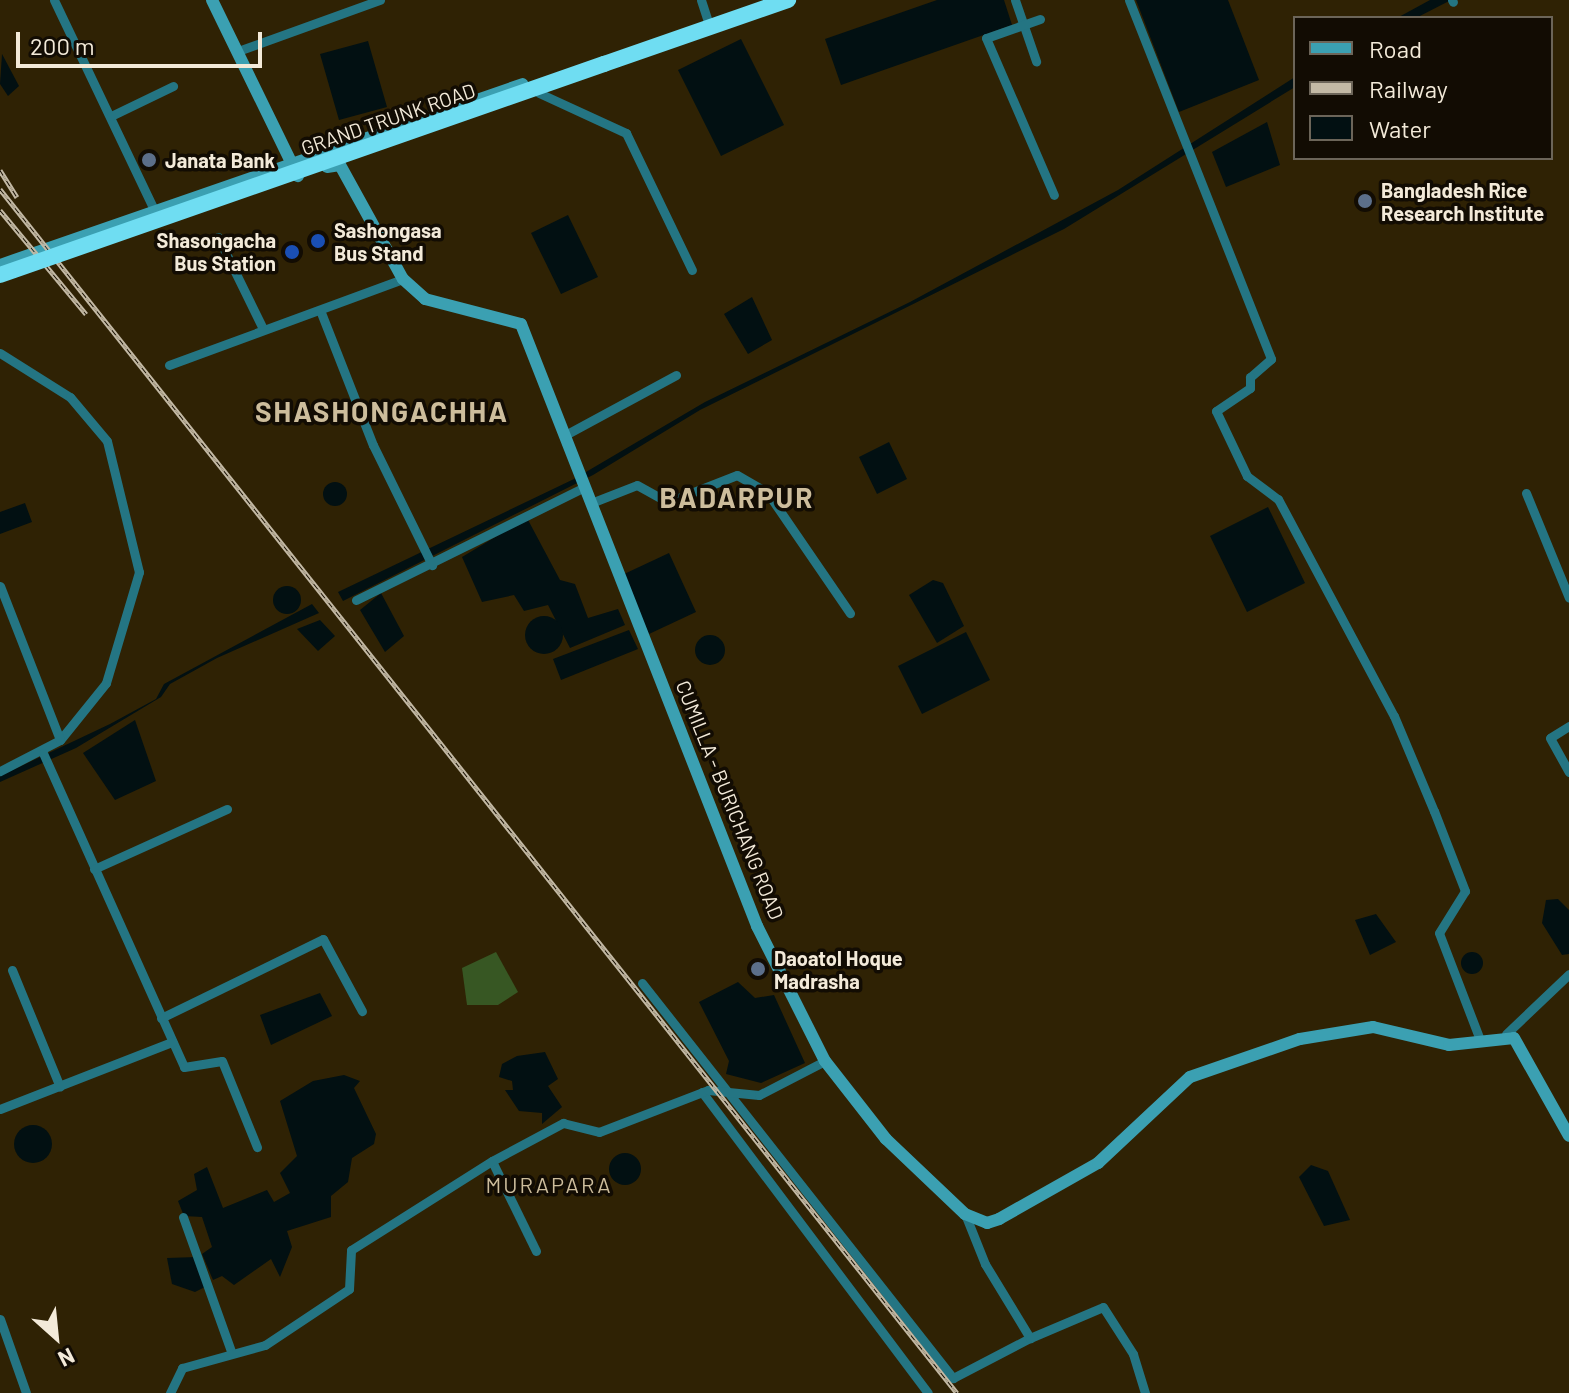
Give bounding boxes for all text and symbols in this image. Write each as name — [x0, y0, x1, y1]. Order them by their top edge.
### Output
scale bar — [20, 16, 266, 66]
legend — [1293, 16, 1553, 160]
text: 200 m — [30, 31, 95, 60]
text: Road — [1369, 34, 1422, 63]
text: Railway — [1369, 74, 1448, 103]
street label: GRAND TRUNK ROAD — [298, 78, 478, 160]
text: Water — [1369, 114, 1431, 143]
place label: Janata Bank — [165, 148, 275, 172]
marker: Janata Bank — [140, 151, 158, 169]
place label: Bangladesh Rice Research Institute — [1381, 178, 1544, 225]
marker: Bangladesh Rice Research Institute — [1356, 192, 1374, 210]
place label: Sashongasa Bus Stand — [334, 218, 442, 265]
place label: Shasongacha Bus Station — [157, 228, 276, 275]
marker: Sashongasa Bus Stand — [309, 232, 327, 250]
marker: Shasongacha Bus Station — [283, 243, 301, 261]
district label: SHASHONGACHHA — [255, 394, 509, 428]
district label: BADARPUR — [660, 480, 814, 514]
street label: CUMILLA - BURICHANG ROAD — [671, 677, 789, 923]
place label: Daoatol Hoque Madrasha — [774, 946, 903, 993]
marker: Daoatol Hoque Madrasha — [749, 960, 767, 978]
district label: MURAPARA — [485, 1172, 613, 1198]
north arrow — [16, 1297, 96, 1377]
text: N — [54, 1343, 79, 1373]

